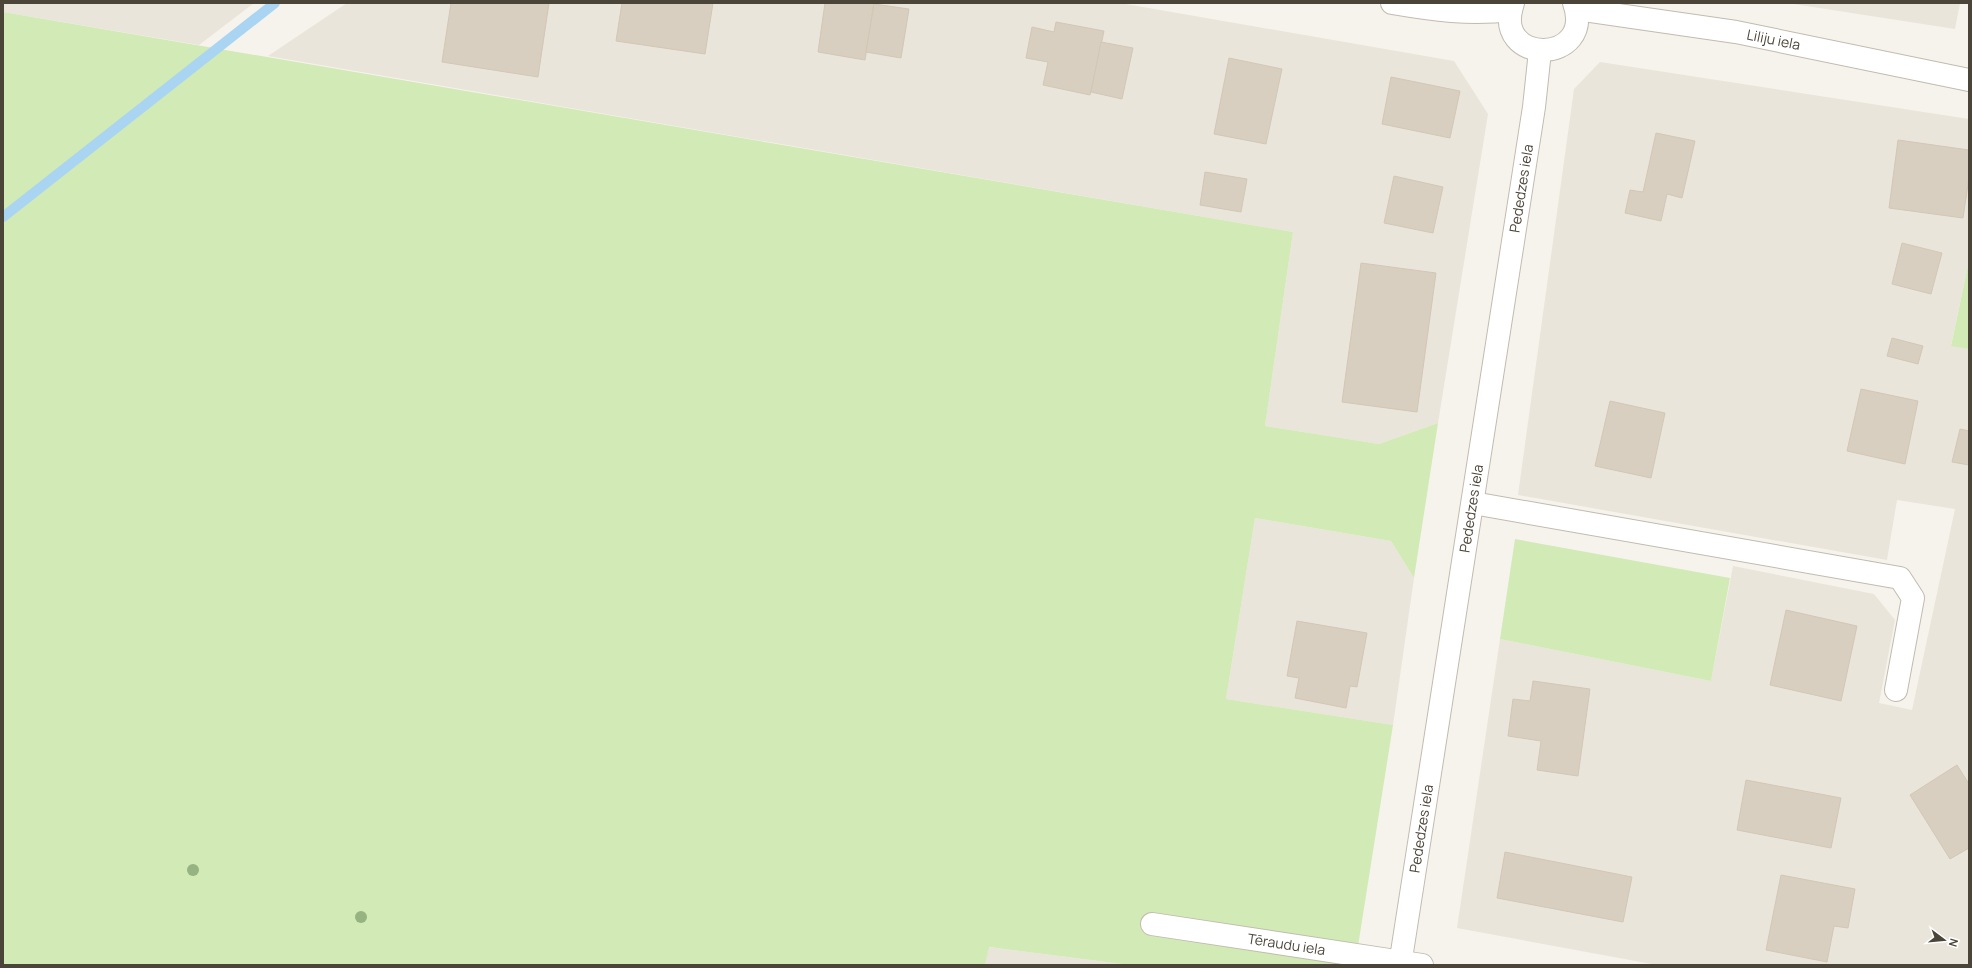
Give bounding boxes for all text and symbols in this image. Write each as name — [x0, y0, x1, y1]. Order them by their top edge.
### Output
street label: Liliju iela — [1745, 24, 1802, 54]
street label: Pededzes iela — [1505, 143, 1537, 234]
street label: Pededzes iela — [1455, 463, 1487, 554]
street label: Pededzes iela — [1405, 783, 1437, 874]
north arrow — [1924, 920, 1964, 960]
street label: Tēraudu iela — [1246, 929, 1327, 959]
text: N — [1946, 937, 1962, 949]

